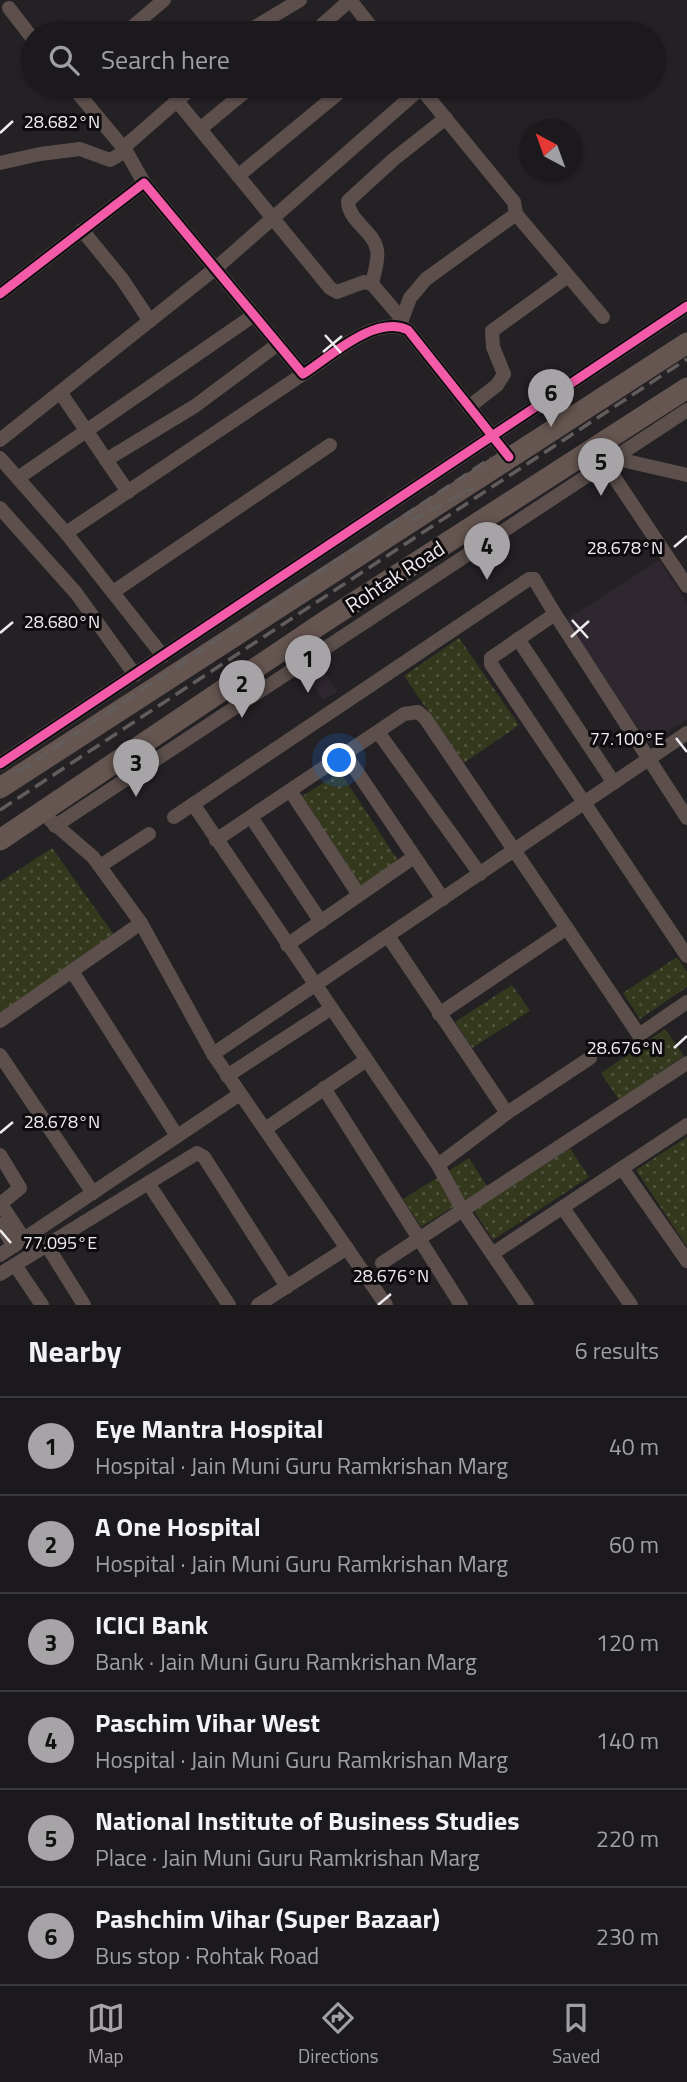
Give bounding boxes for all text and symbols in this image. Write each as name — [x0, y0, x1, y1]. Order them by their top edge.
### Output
search box — [21, 21, 666, 98]
text: Search here — [101, 40, 230, 79]
icon: search — [45, 41, 83, 79]
text: 28.682°N — [24, 108, 100, 135]
north arrow — [519, 119, 582, 182]
pin: 6 — [528, 369, 574, 427]
pin: 5 — [578, 438, 624, 496]
pin: 4 — [464, 522, 510, 580]
street label: Rohtak Road — [338, 532, 451, 620]
text: 28.678°N — [587, 534, 663, 561]
text: 28.680°N — [24, 608, 100, 635]
pin: 1 — [285, 635, 331, 693]
pin: 2 — [219, 660, 265, 718]
text: 77.100°E — [590, 725, 664, 752]
pin: 3 — [113, 739, 159, 797]
your location — [322, 743, 356, 777]
text: 28.676°N — [587, 1034, 663, 1061]
text: 28.678°N — [24, 1108, 100, 1135]
text: 77.095°E — [23, 1229, 97, 1256]
text: 28.676°N — [353, 1262, 429, 1289]
text: Nearby — [28, 1328, 121, 1374]
text: 6 results — [575, 1333, 659, 1368]
text: Eye Mantra Hospital — [95, 1409, 323, 1448]
text: 1 — [45, 1429, 57, 1464]
text: 40 m — [609, 1429, 659, 1464]
text: Hospital · Jain Muni Guru Ramkrishan Marg — [95, 1448, 508, 1483]
text: A One Hospital — [95, 1507, 261, 1546]
text: 2 — [45, 1527, 57, 1562]
text: 60 m — [609, 1527, 659, 1562]
text: Hospital · Jain Muni Guru Ramkrishan Marg — [95, 1546, 508, 1581]
text: ICICI Bank — [95, 1605, 208, 1644]
text: 3 — [45, 1625, 57, 1660]
text: 120 m — [596, 1625, 659, 1660]
text: Bank · Jain Muni Guru Ramkrishan Marg — [95, 1644, 477, 1679]
text: Paschim Vihar West — [95, 1703, 320, 1742]
text: 4 — [45, 1723, 57, 1758]
text: 140 m — [596, 1723, 659, 1758]
text: Hospital · Jain Muni Guru Ramkrishan Marg — [95, 1742, 508, 1777]
text: National Institute of Business Studies — [95, 1801, 520, 1840]
text: 5 — [45, 1821, 57, 1856]
text: 220 m — [596, 1821, 659, 1856]
text: Place · Jain Muni Guru Ramkrishan Marg — [95, 1840, 480, 1875]
text: Pashchim Vihar (Super Bazaar) — [95, 1899, 440, 1938]
text: 6 — [45, 1919, 57, 1954]
text: 230 m — [596, 1919, 659, 1954]
text: Bus stop · Rohtak Road — [95, 1938, 319, 1973]
tab: Map — [87, 1999, 125, 2070]
tab: Directions — [298, 1999, 379, 2070]
tab: Saved — [552, 1999, 600, 2070]

